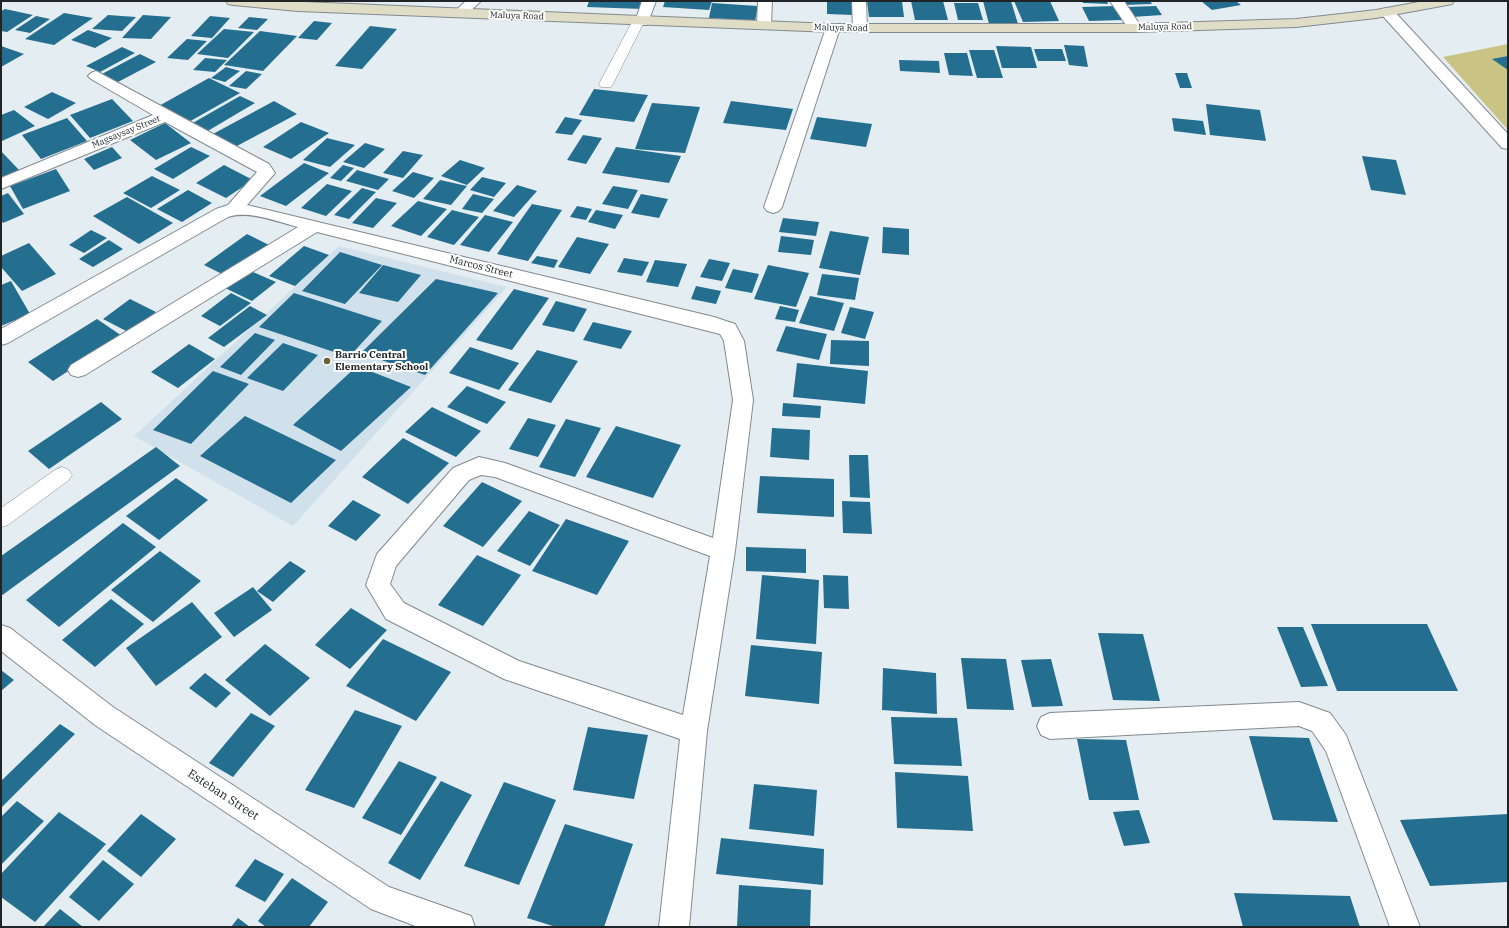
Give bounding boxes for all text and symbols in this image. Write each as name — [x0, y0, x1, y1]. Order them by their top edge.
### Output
street label: Maluya Road — [490, 10, 544, 22]
street label: Maluya Road — [1138, 21, 1192, 33]
street label: Maluya Road — [814, 22, 868, 34]
street label: Magsaysay Street — [90, 113, 162, 151]
street label: Marcos Street — [448, 253, 514, 281]
place label: Barrio Central Elementary School — [335, 349, 428, 372]
marker: Barrio Central Elementary School — [322, 356, 332, 366]
street label: Esteban Street — [185, 767, 261, 823]

